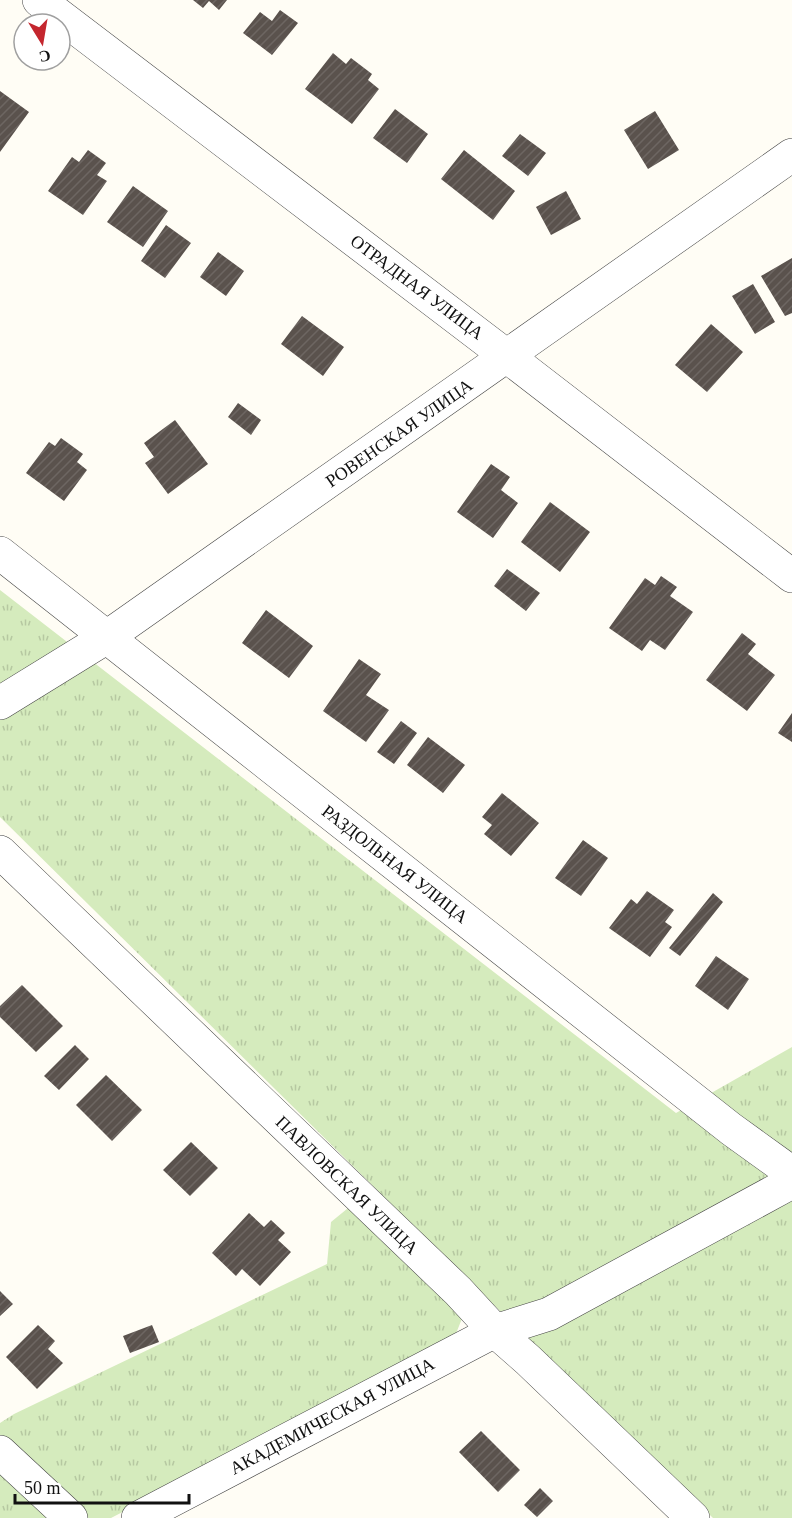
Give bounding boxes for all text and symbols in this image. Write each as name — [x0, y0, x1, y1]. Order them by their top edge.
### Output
north arrow — [12, 12, 72, 72]
text: С — [37, 47, 52, 66]
street label: ОТРАДНАЯ УЛИЦА — [347, 230, 487, 344]
street label: РОВЕНСКАЯ УЛИЦА — [322, 375, 476, 491]
street label: РАЗДОЛЬНАЯ УЛИЦА — [318, 801, 472, 927]
street label: ПАВЛОВСКАЯ УЛИЦА — [272, 1112, 422, 1258]
street label: АКАДЕМИЧЕСКАЯ УЛИЦА — [226, 1354, 438, 1478]
scale bar — [15, 1467, 189, 1505]
text: 50 m — [24, 1478, 61, 1498]

